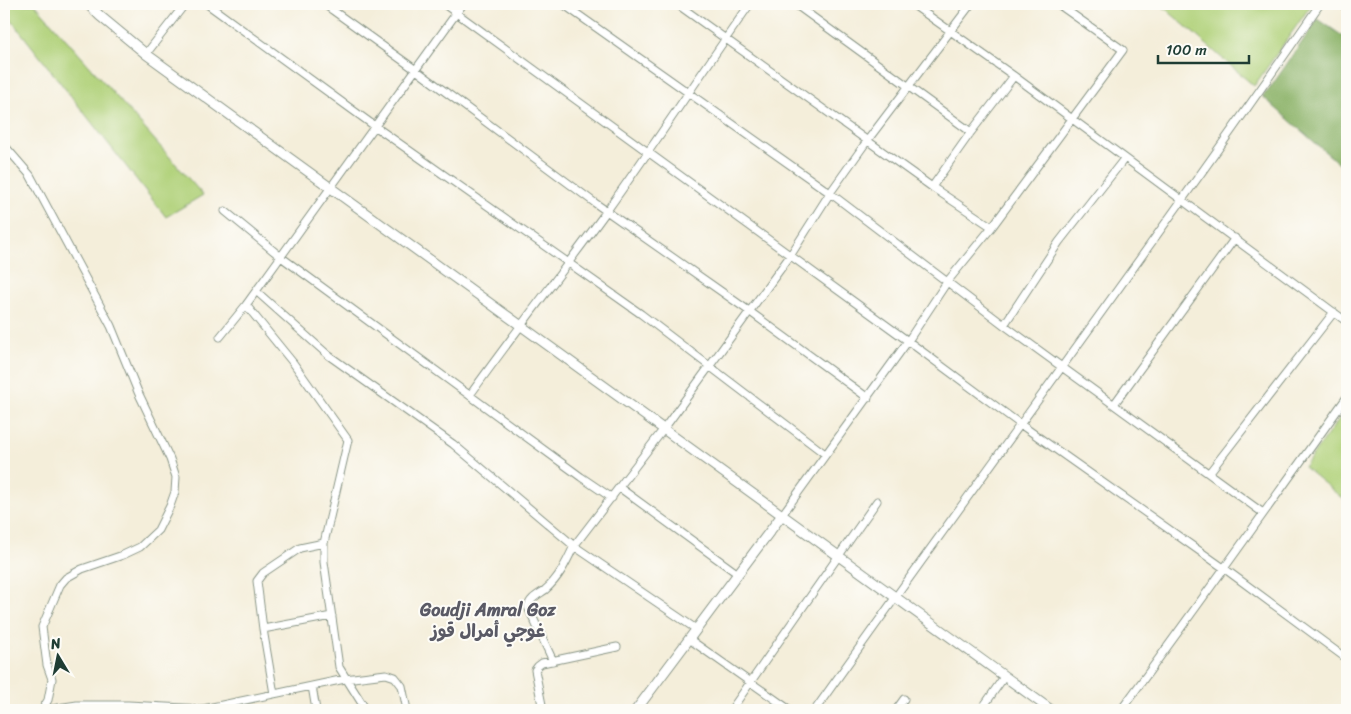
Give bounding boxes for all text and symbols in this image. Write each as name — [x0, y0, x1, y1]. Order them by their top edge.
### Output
scale bar — [1158, 32, 1250, 64]
text: 100 m — [1166, 37, 1207, 63]
district label: Goudji Amral Goz غوجي أمرال قوز — [419, 594, 556, 647]
text: N — [48, 630, 63, 657]
north arrow — [32, 632, 82, 682]

